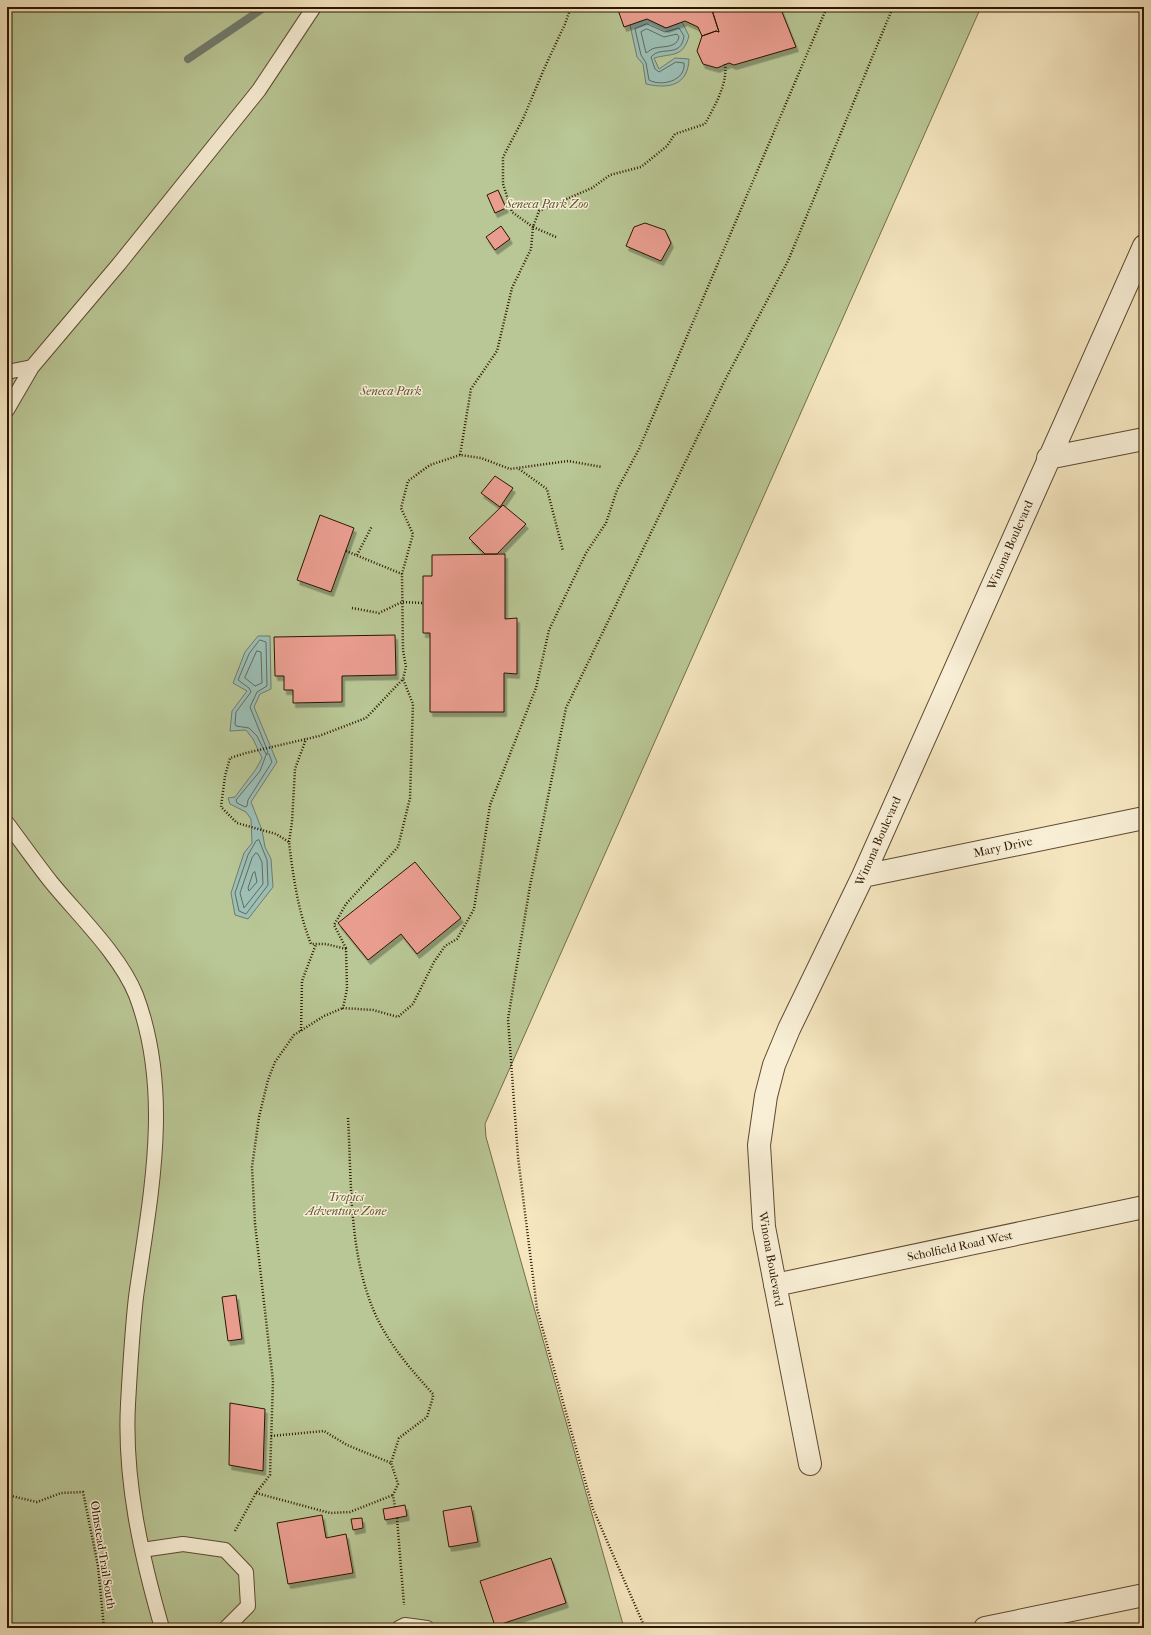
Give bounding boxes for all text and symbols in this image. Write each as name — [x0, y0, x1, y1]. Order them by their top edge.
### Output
park label: Seneca Park Zoo — [505, 197, 588, 211]
park label: Seneca Park — [359, 384, 422, 398]
street label: Winona Boulevard — [984, 498, 1036, 593]
street label: Winona Boulevard — [852, 794, 904, 889]
street label: Mary Drive — [972, 834, 1034, 860]
park label: Tropics Adventure Zone — [304, 1190, 387, 1218]
street label: Winona Boulevard — [756, 1210, 786, 1308]
street label: Scholfield Road West — [906, 1228, 1015, 1264]
street label: Olmstead Trail South — [88, 1500, 119, 1610]

